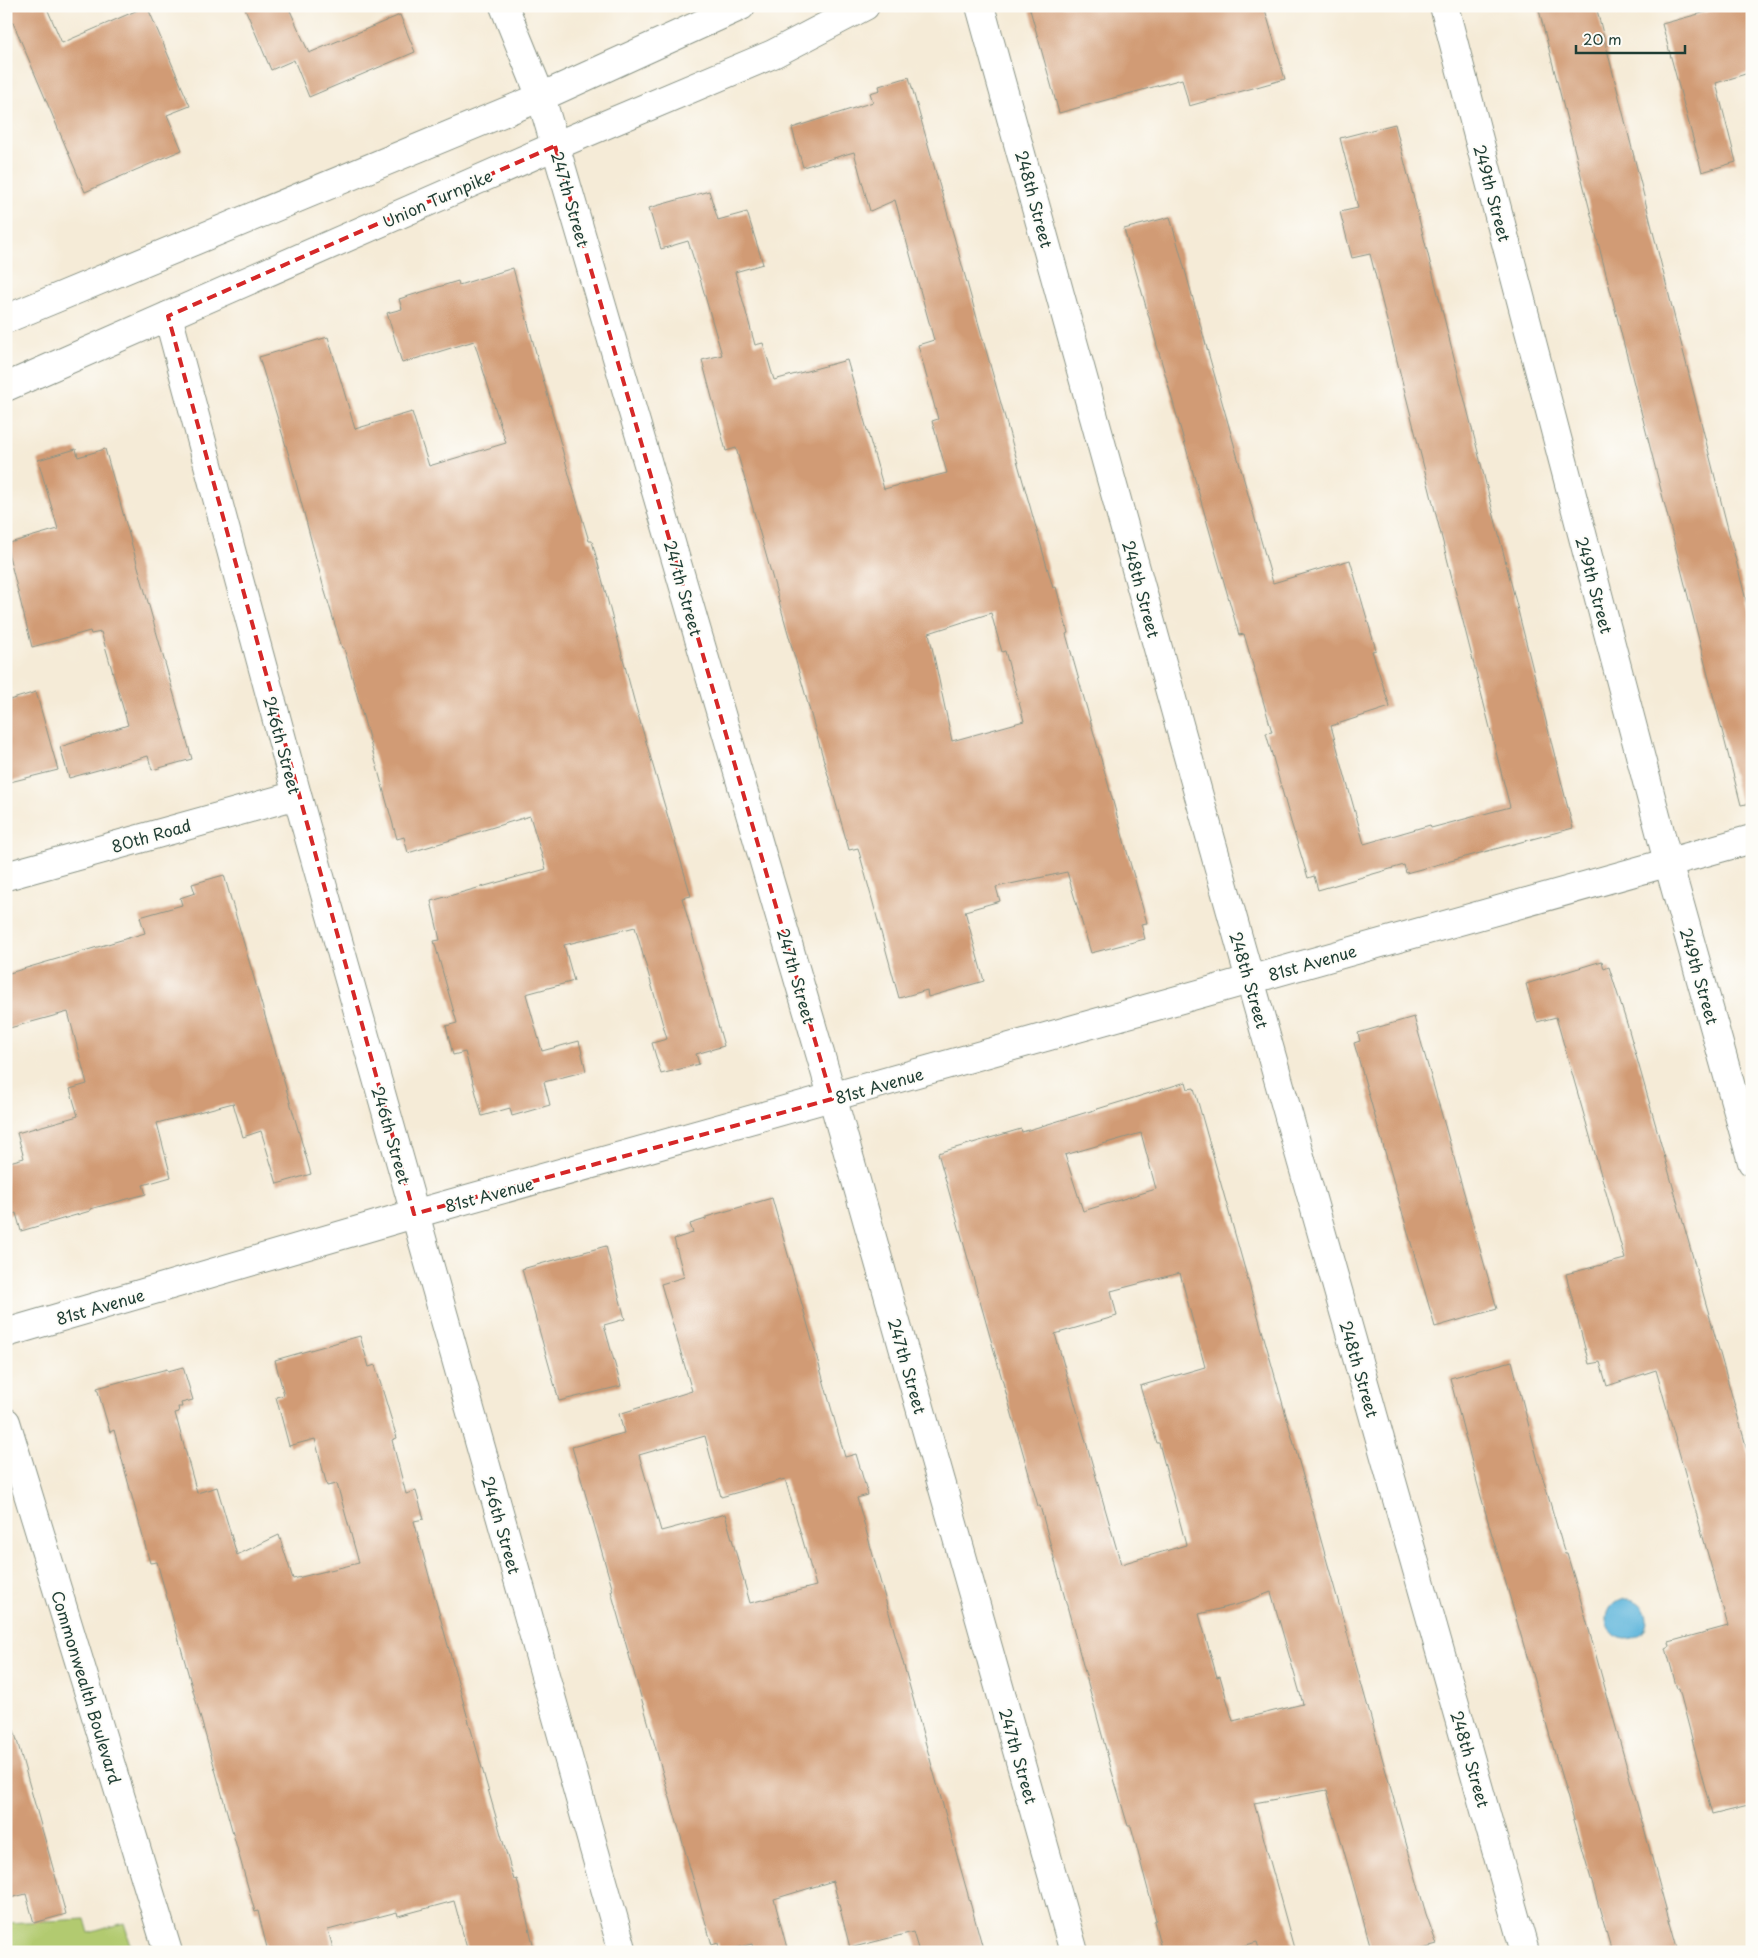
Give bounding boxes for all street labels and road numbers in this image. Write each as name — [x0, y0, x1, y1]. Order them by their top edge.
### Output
street label: 249th Street — [1469, 142, 1518, 245]
street label: 247th Street — [546, 148, 596, 250]
street label: 248th Street — [1010, 148, 1060, 251]
street label: Union Turnpike — [378, 163, 496, 233]
street label: 249th Street — [1571, 534, 1620, 637]
street label: 247th Street — [659, 537, 709, 639]
street label: 248th Street — [1117, 538, 1167, 641]
street label: 246th Street — [258, 693, 308, 797]
street label: 80th Road — [108, 812, 194, 858]
street label: 247th Street — [772, 925, 822, 1027]
street label: 249th Street — [1675, 925, 1725, 1028]
street label: 248th Street — [1225, 929, 1275, 1032]
street label: 81st Avenue — [1265, 938, 1359, 986]
street label: 81st Avenue — [832, 1061, 926, 1109]
street label: 246th Street — [367, 1083, 418, 1187]
street label: 81st Avenue — [442, 1171, 536, 1217]
street label: 81st Avenue — [53, 1282, 147, 1330]
street label: 247th Street — [883, 1315, 933, 1417]
street label: 248th Street — [1335, 1318, 1385, 1421]
street label: 246th Street — [477, 1473, 528, 1577]
street label: Commonwealth Boulevard — [46, 1587, 128, 1787]
street label: 247th Street — [994, 1705, 1044, 1807]
street label: 248th Street — [1446, 1708, 1496, 1811]

